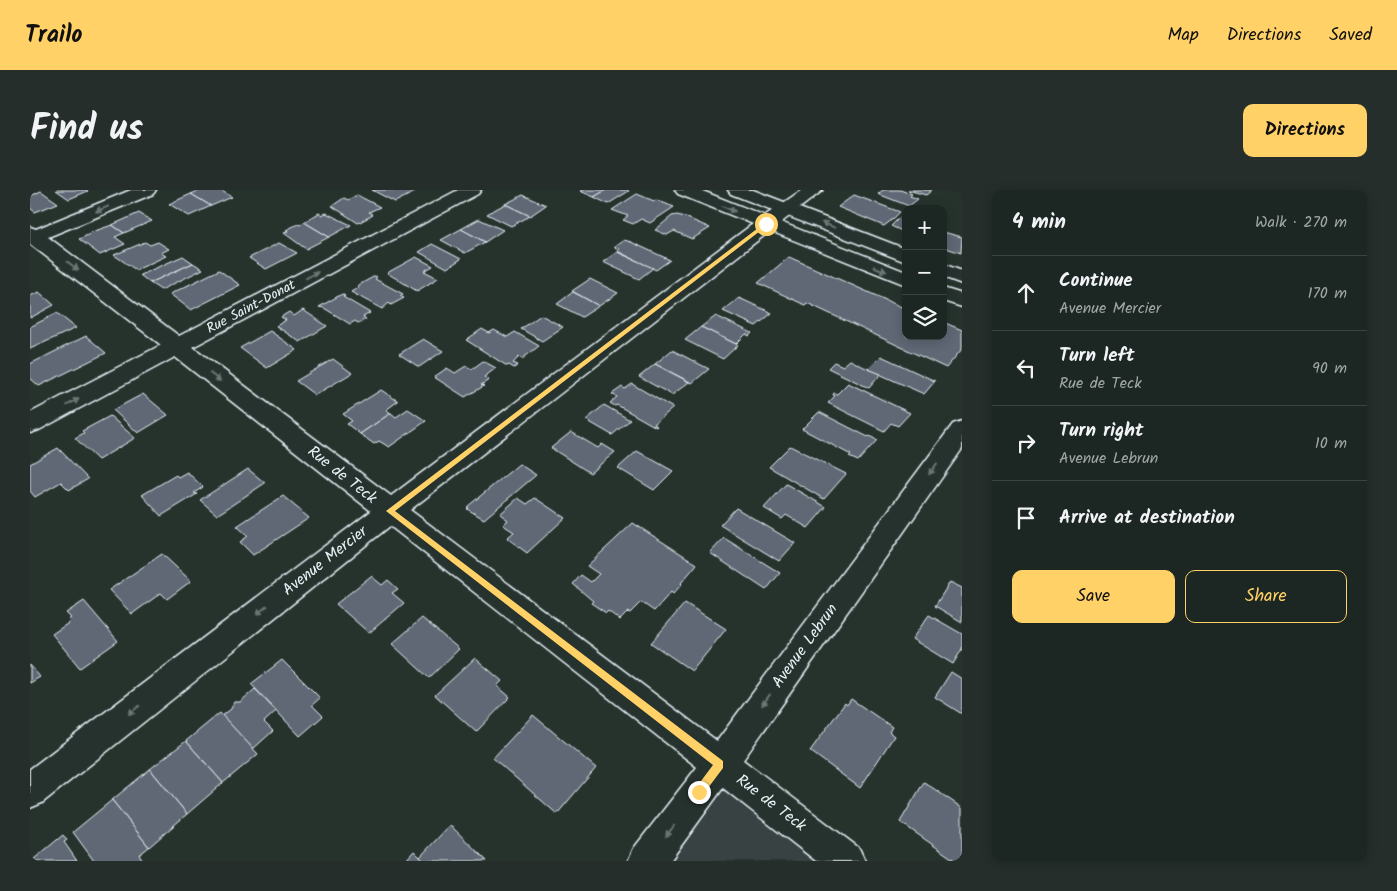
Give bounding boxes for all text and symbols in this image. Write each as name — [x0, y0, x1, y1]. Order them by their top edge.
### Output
text: Trailo — [25, 16, 83, 55]
text: Map — [1167, 21, 1199, 50]
text: Directions — [1227, 21, 1301, 50]
text: Saved — [1329, 21, 1372, 50]
text: Find us — [30, 102, 143, 158]
button: Directions — [1243, 104, 1367, 157]
one-way arrow — [95, 205, 109, 213]
one-way arrow — [722, 205, 736, 213]
map controls — [902, 205, 947, 340]
button: + — [902, 205, 947, 250]
text: 4 min — [1012, 206, 1066, 239]
text: Walk · 270 m — [1255, 210, 1347, 235]
route start — [755, 213, 778, 236]
one-way arrow — [821, 220, 835, 228]
button: − — [902, 250, 947, 295]
one-way arrow — [66, 261, 79, 272]
one-way arrow — [873, 265, 888, 273]
text: Continue — [1059, 266, 1132, 296]
one-way arrow — [305, 271, 319, 279]
street label: Rue Saint-Donat — [202, 274, 300, 340]
icon: ahead — [1012, 279, 1040, 307]
text: 170 m — [1307, 281, 1347, 306]
button: layers — [902, 295, 947, 340]
text: Avenue Mercier — [1059, 296, 1161, 321]
text: Turn left — [1059, 341, 1134, 371]
icon: left — [1012, 354, 1040, 382]
text: 90 m — [1312, 356, 1347, 381]
one-way arrow — [208, 371, 221, 382]
text: Rue de Teck — [1059, 371, 1142, 396]
one-way arrow — [66, 397, 80, 406]
text: Turn right — [1059, 416, 1144, 446]
icon: right — [1012, 429, 1040, 457]
text: 10 m — [1315, 431, 1347, 456]
street label: Rue de Teck — [302, 440, 383, 511]
text: Avenue Lebrun — [1059, 446, 1158, 471]
one-way arrow — [928, 462, 939, 475]
text: Arrive at destination — [1059, 503, 1235, 533]
icon: arrive — [1012, 504, 1040, 532]
street label: Avenue Mercier — [277, 519, 374, 602]
button: Save — [1012, 570, 1175, 623]
button: Share — [1185, 570, 1347, 623]
street label: Avenue Lebrun — [766, 598, 844, 694]
one-way arrow — [255, 605, 269, 615]
one-way arrow — [761, 693, 771, 707]
one-way arrow — [127, 705, 141, 715]
street label: Rue de Teck — [730, 768, 812, 838]
route end — [688, 781, 711, 804]
one-way arrow — [664, 824, 675, 837]

